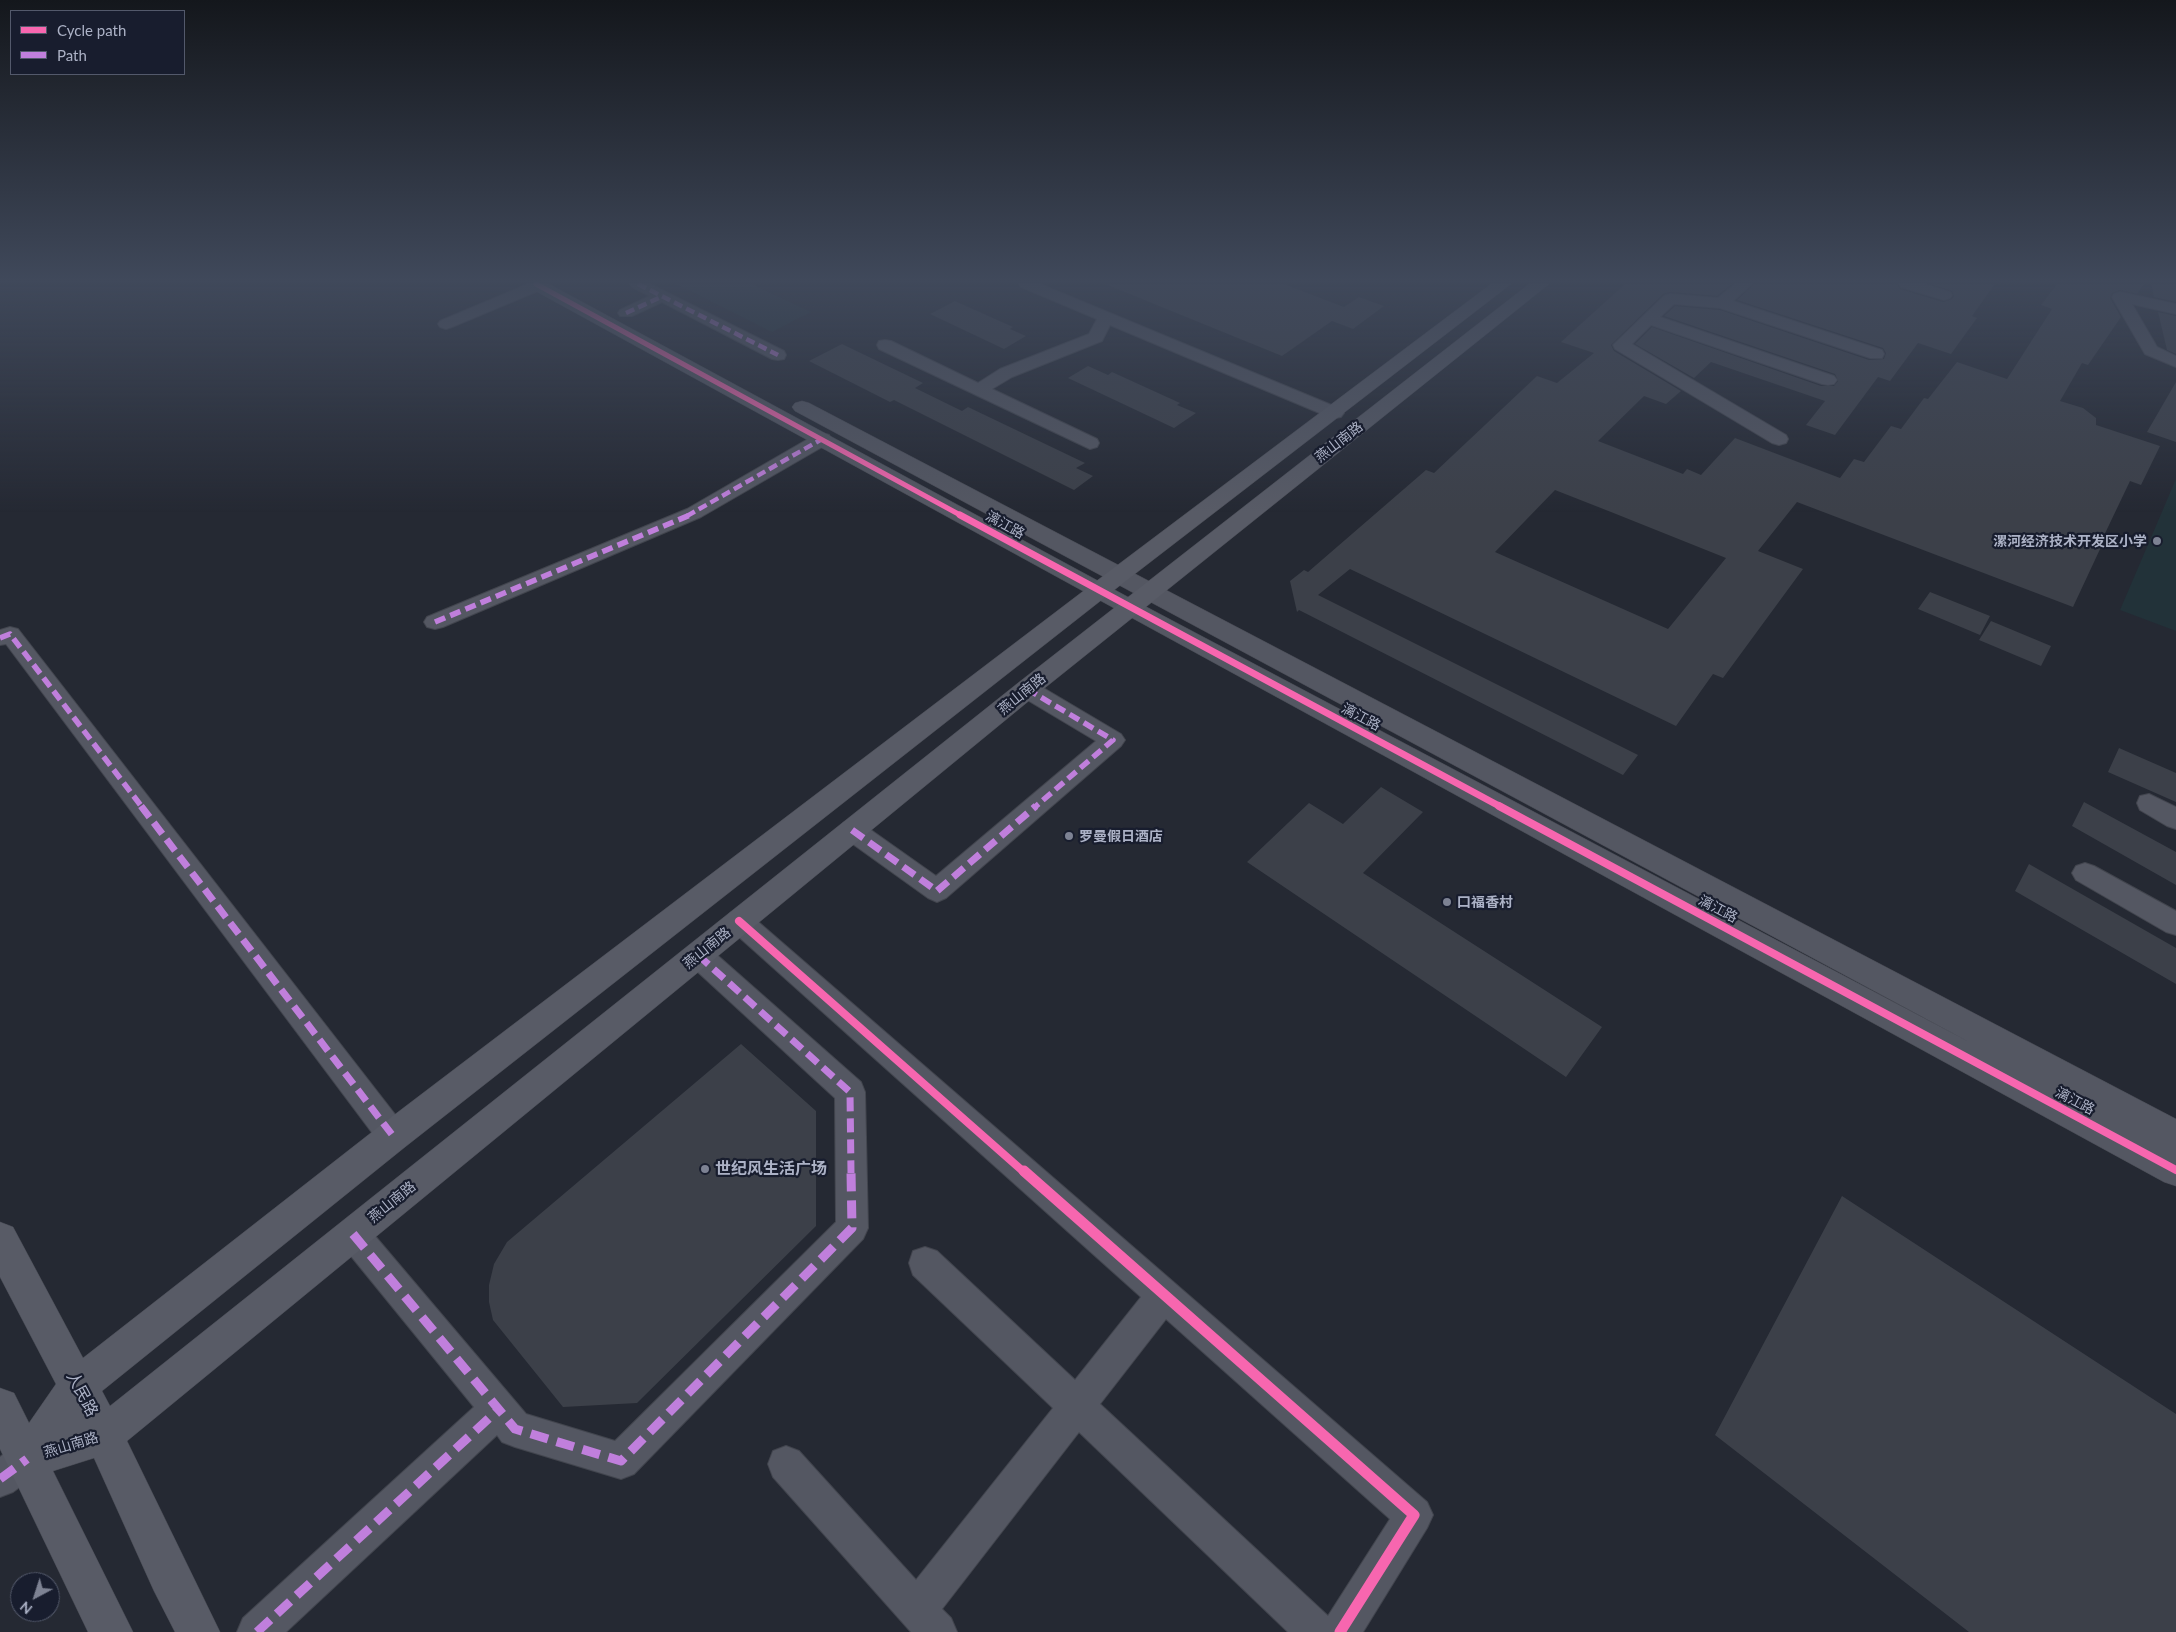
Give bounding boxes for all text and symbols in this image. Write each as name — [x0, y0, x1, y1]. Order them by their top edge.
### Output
legend — [10, 10, 185, 75]
text: Cycle path — [57, 21, 126, 39]
text: Path — [57, 46, 87, 64]
street label: 燕山南路 — [1312, 418, 1366, 466]
street label: 漓江路 — [983, 507, 1027, 543]
place label: 漯河经济技术开发区小学 — [1993, 533, 2147, 549]
marker: 漯河经济技术开发区小学 — [2151, 535, 2163, 547]
street label: 燕山南路 — [995, 670, 1049, 718]
street label: 漓江路 — [1339, 700, 1383, 734]
place label: 罗曼假日酒店 — [1079, 828, 1163, 844]
marker: 罗曼假日酒店 — [1063, 830, 1075, 842]
street label: 漓江路 — [1696, 892, 1740, 926]
place label: 口福香村 — [1457, 894, 1513, 910]
marker: 口福香村 — [1441, 896, 1453, 908]
street label: 燕山南路 — [680, 924, 734, 972]
street label: 漓江路 — [2053, 1084, 2097, 1118]
place label: 世纪风生活广场 — [715, 1159, 827, 1179]
marker: 世纪风生活广场 — [699, 1163, 711, 1175]
street label: 燕山南路 — [365, 1178, 419, 1226]
street label: 人民路 — [62, 1368, 102, 1420]
street label: 燕山南路 — [42, 1429, 100, 1461]
north arrow — [10, 1572, 60, 1622]
text: N — [16, 1598, 35, 1618]

